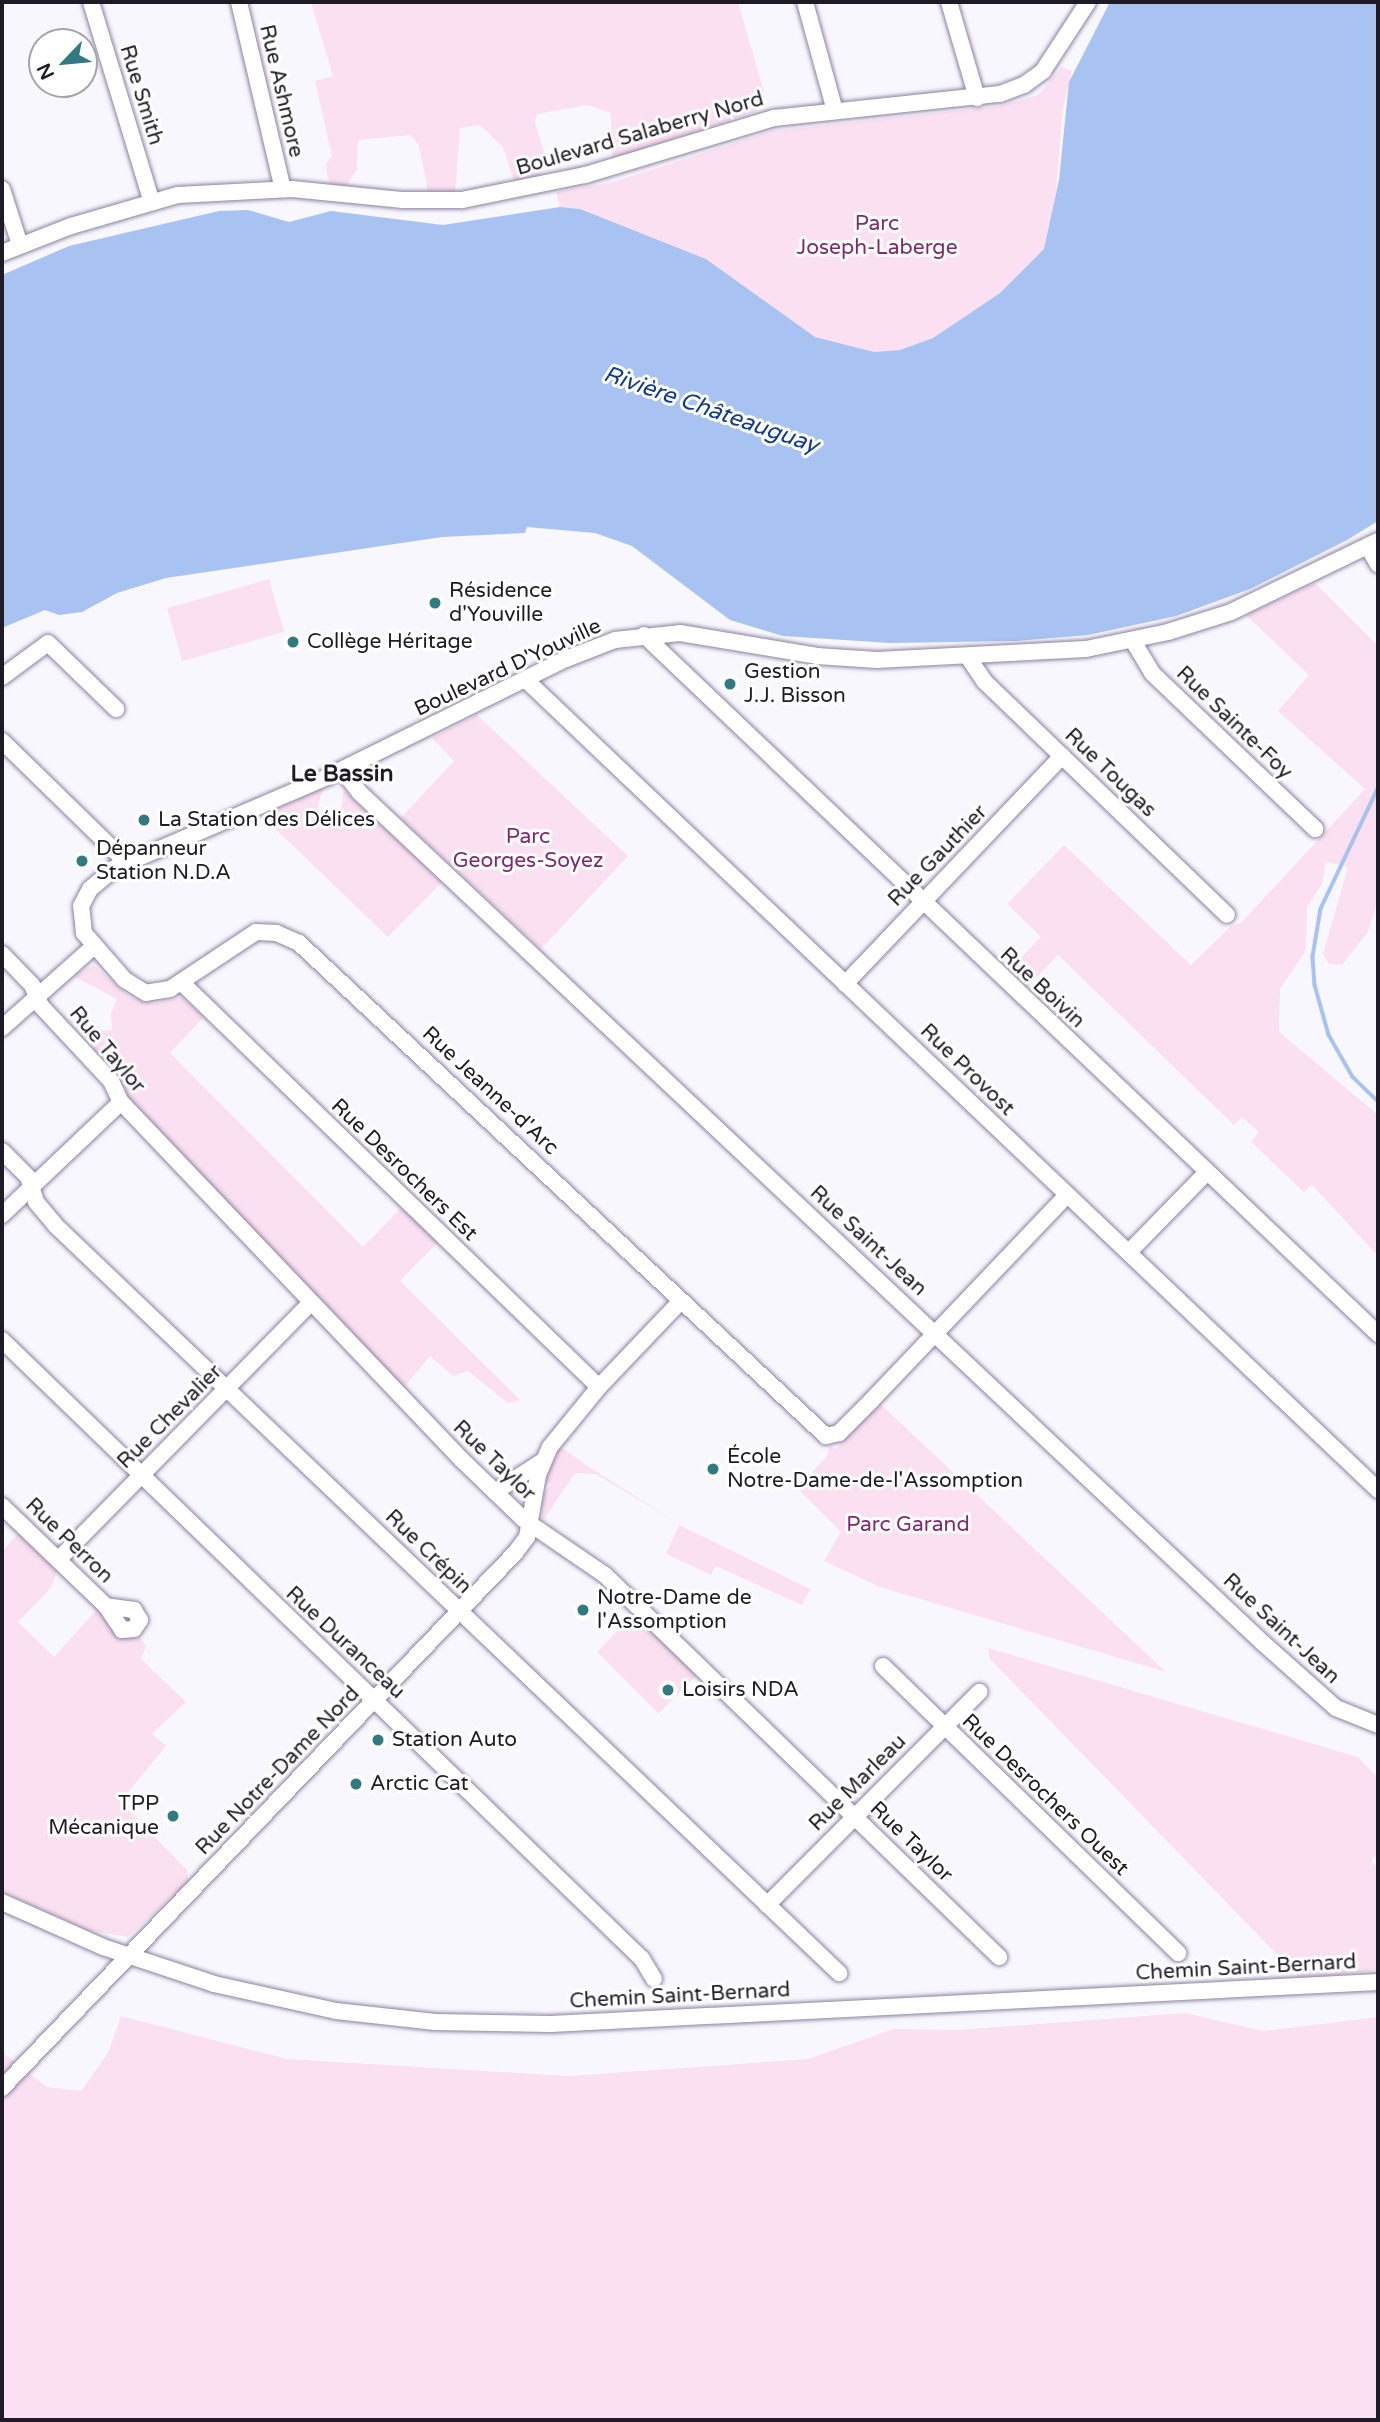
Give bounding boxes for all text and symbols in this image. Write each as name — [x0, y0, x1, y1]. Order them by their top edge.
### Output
street label: Rue Ashmore — [254, 22, 308, 160]
north arrow — [28, 28, 98, 98]
street label: Rue Smith — [114, 42, 168, 148]
text: N — [33, 60, 59, 83]
street label: Boulevard Salaberry Nord — [513, 87, 767, 181]
park label: Parc Joseph-Laberge — [796, 211, 958, 261]
water label: Rivière Châteauguay — [600, 360, 822, 460]
place label: Résidence d'Youville — [449, 578, 552, 628]
marker: Résidence d'Youville — [427, 595, 443, 611]
street label: Boulevard D'Youville — [411, 614, 605, 722]
place label: Collège Héritage — [307, 629, 473, 655]
marker: Collège Héritage — [285, 634, 301, 650]
place label: Gestion J.J. Bisson — [744, 659, 846, 709]
street label: Rue Sainte-Foy — [1171, 661, 1297, 785]
marker: Gestion J.J. Bisson — [722, 676, 738, 692]
street label: Rue Tougas — [1059, 723, 1161, 823]
district label: Le Bassin — [291, 760, 393, 788]
street label: Rue Gauthier — [883, 800, 993, 912]
place label: La Station des Délices — [158, 807, 375, 833]
marker: La Station des Délices — [136, 812, 152, 828]
park label: Parc Georges-Soyez — [453, 824, 603, 874]
place label: Dépanneur Station N.D.A — [96, 836, 231, 886]
marker: Dépanneur Station N.D.A — [74, 853, 90, 869]
street label: Rue Boivin — [994, 942, 1090, 1034]
street label: Rue Taylor — [64, 1002, 150, 1098]
street label: Rue Provost — [915, 1019, 1019, 1121]
street label: Rue Jeanne-d'Arc — [417, 1021, 563, 1161]
street label: Rue Desrochers Est — [326, 1094, 482, 1246]
street label: Rue Saint-Jean — [804, 1180, 932, 1302]
street label: Rue Chevalier — [112, 1359, 228, 1475]
street label: Rue Taylor — [447, 1415, 541, 1507]
place label: École Notre-Dame-de-l'Assomption — [727, 1444, 1023, 1494]
marker: École Notre-Dame-de-l'Assomption — [705, 1461, 721, 1477]
street label: Rue Perron — [20, 1493, 118, 1589]
street label: Rue Crépin — [380, 1505, 476, 1599]
park label: Parc Garand — [846, 1512, 970, 1538]
street label: Rue Saint-Jean — [1217, 1568, 1345, 1690]
street label: Rue Duranceau — [280, 1581, 410, 1705]
place label: Notre-Dame de l'Assomption — [597, 1585, 752, 1635]
marker: Notre-Dame de l'Assomption — [575, 1602, 591, 1618]
place label: Loisirs NDA — [682, 1677, 799, 1703]
street label: Rue Notre-Dame Nord — [191, 1681, 365, 1861]
marker: Loisirs NDA — [660, 1682, 676, 1698]
street label: Rue Desrochers Ouest — [956, 1709, 1134, 1881]
place label: Station Auto — [392, 1727, 517, 1753]
street label: Rue Marleau — [804, 1729, 912, 1837]
marker: Station Auto — [370, 1732, 386, 1748]
place label: Arctic Cat — [370, 1771, 469, 1797]
marker: Arctic Cat — [348, 1776, 364, 1792]
place label: TPP Mécanique — [48, 1791, 159, 1841]
street label: Rue Taylor — [864, 1796, 958, 1888]
marker: TPP Mécanique — [165, 1808, 181, 1824]
street label: Chemin Saint-Bernard — [1135, 1950, 1357, 1986]
street label: Chemin Saint-Bernard — [569, 1978, 791, 2014]

